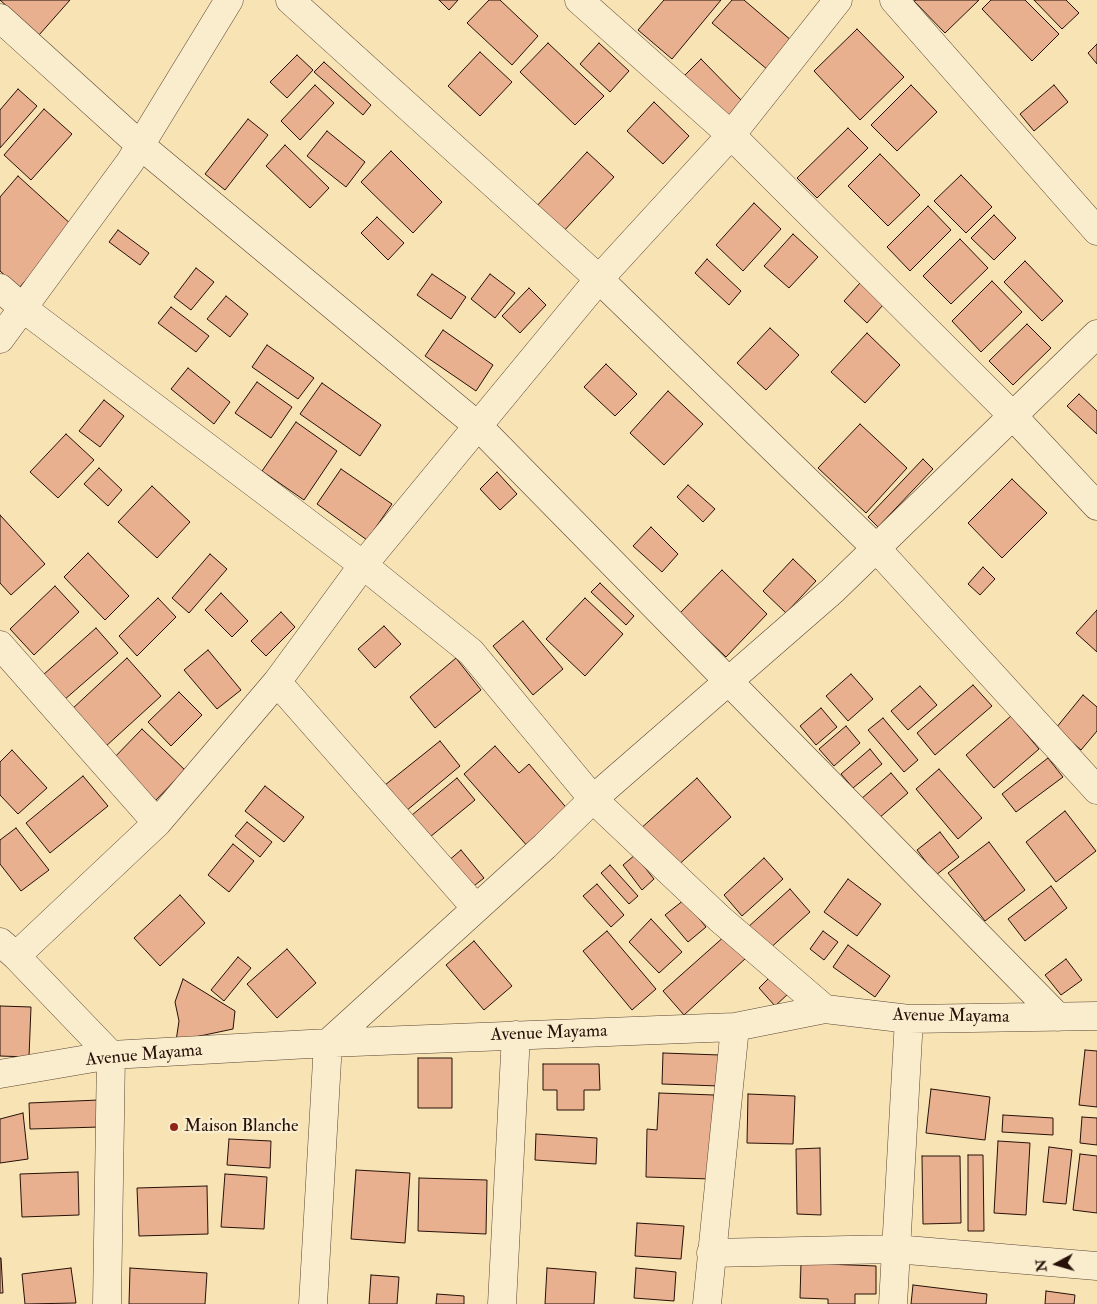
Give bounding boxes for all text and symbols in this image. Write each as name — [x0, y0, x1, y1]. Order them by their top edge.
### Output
street label: Avenue Mayama — [892, 1005, 1010, 1029]
street label: Avenue Mayama — [490, 1021, 608, 1047]
street label: Avenue Mayama — [85, 1040, 203, 1072]
place label: Maison Blanche — [184, 1116, 299, 1138]
marker: Maison Blanche — [168, 1121, 180, 1133]
north arrow — [1032, 1239, 1082, 1289]
text: N — [1032, 1259, 1051, 1273]

